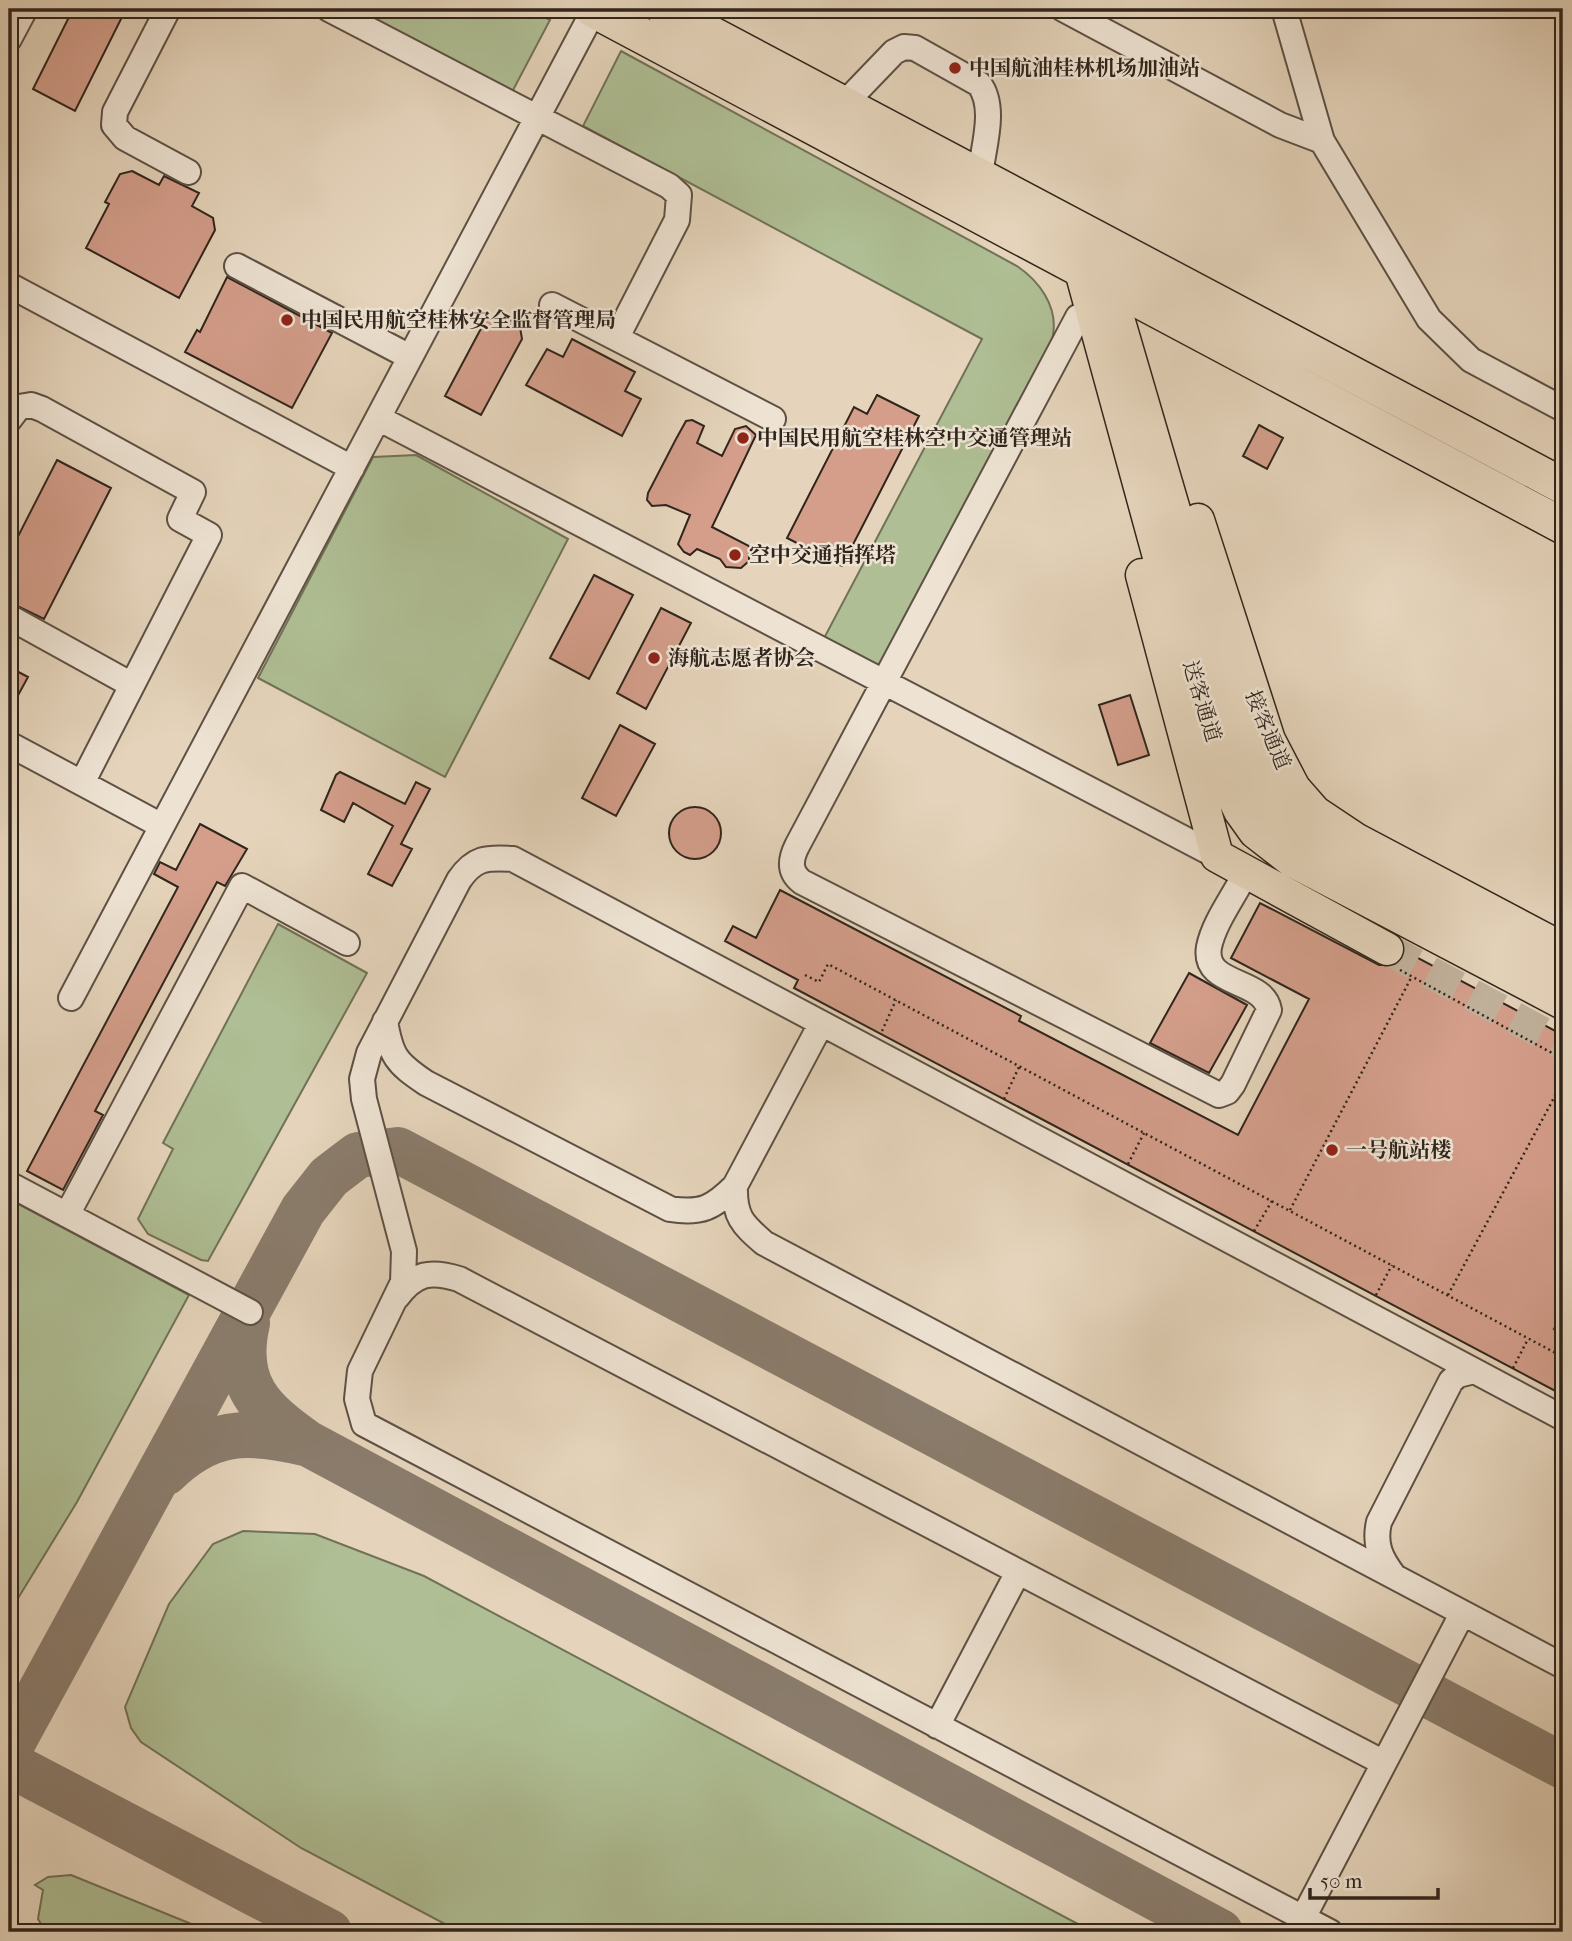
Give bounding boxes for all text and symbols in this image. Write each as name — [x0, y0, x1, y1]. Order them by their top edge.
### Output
place label: 中国航油桂林机场加油站 — [969, 56, 1200, 80]
marker: 中国航油桂林机场加油站 — [947, 60, 963, 76]
place label: 中国民用航空桂林安全监督管理局 — [301, 308, 616, 332]
marker: 中国民用航空桂林安全监督管理局 — [279, 312, 295, 328]
place label: 中国民用航空桂林空中交通管理站 — [757, 426, 1072, 450]
marker: 中国民用航空桂林空中交通管理站 — [735, 430, 751, 446]
place label: 空中交通指挥塔 — [749, 543, 896, 567]
marker: 空中交通指挥塔 — [727, 547, 743, 563]
place label: 海航志愿者协会 — [668, 646, 815, 670]
marker: 海航志愿者协会 — [646, 650, 662, 666]
street label: 送客通道 — [1178, 657, 1226, 745]
street label: 接客通道 — [1241, 687, 1295, 773]
place label: 一号航站楼 — [1346, 1138, 1451, 1162]
marker: 一号航站楼 — [1324, 1142, 1340, 1158]
scale bar — [1310, 1857, 1437, 1901]
text: 50 m — [1320, 1869, 1363, 1893]

